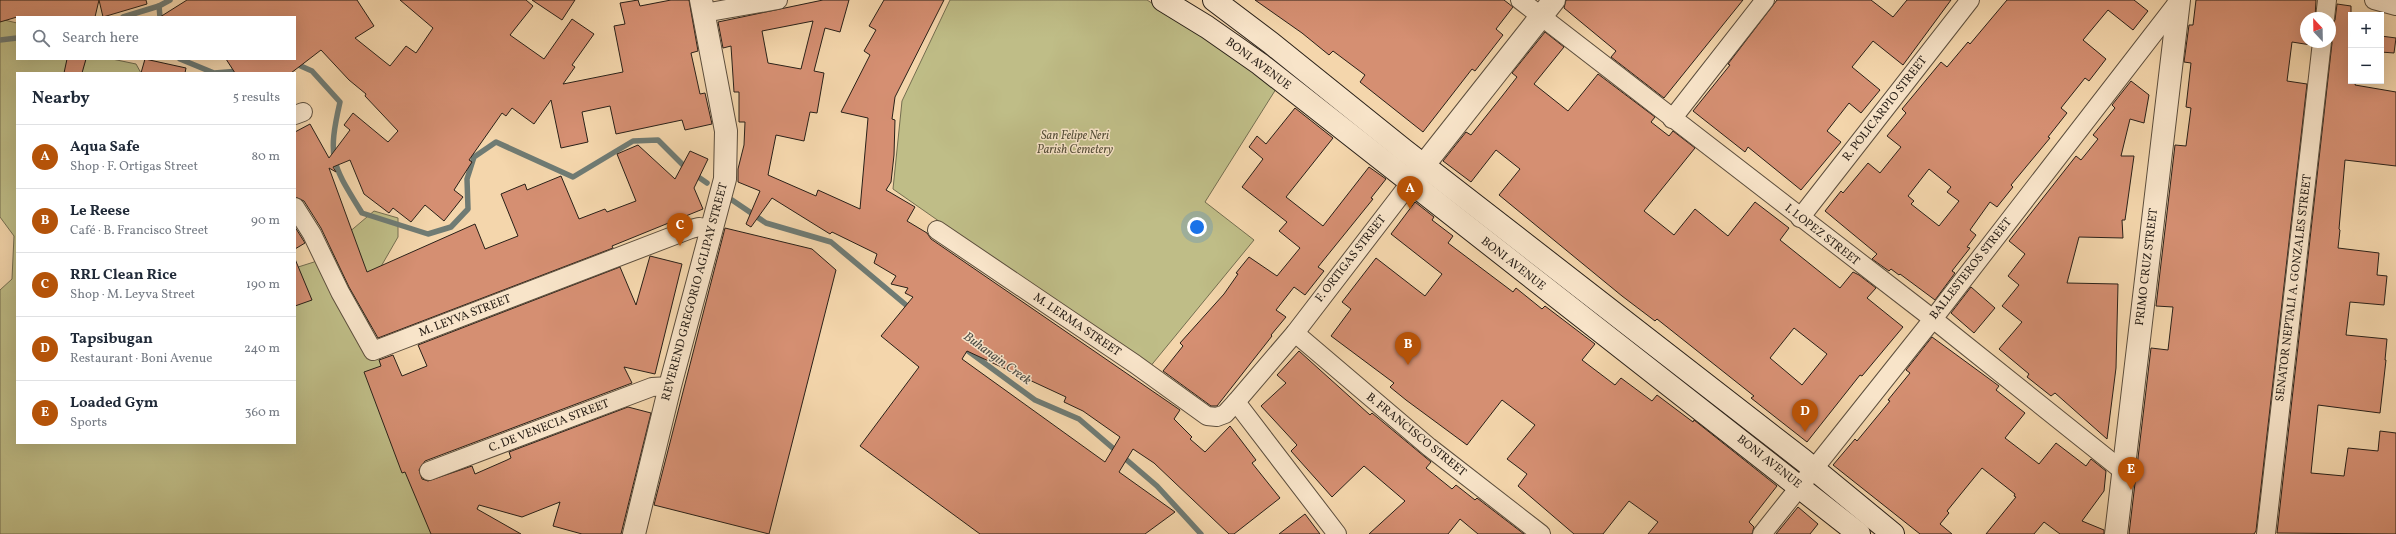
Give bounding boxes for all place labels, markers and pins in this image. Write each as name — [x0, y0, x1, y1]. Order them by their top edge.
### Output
pin: A — [1397, 176, 1423, 209]
pin: C — [667, 213, 693, 246]
pin: B — [1395, 332, 1421, 365]
pin: D — [1792, 399, 1818, 432]
pin: E — [2118, 457, 2144, 490]

